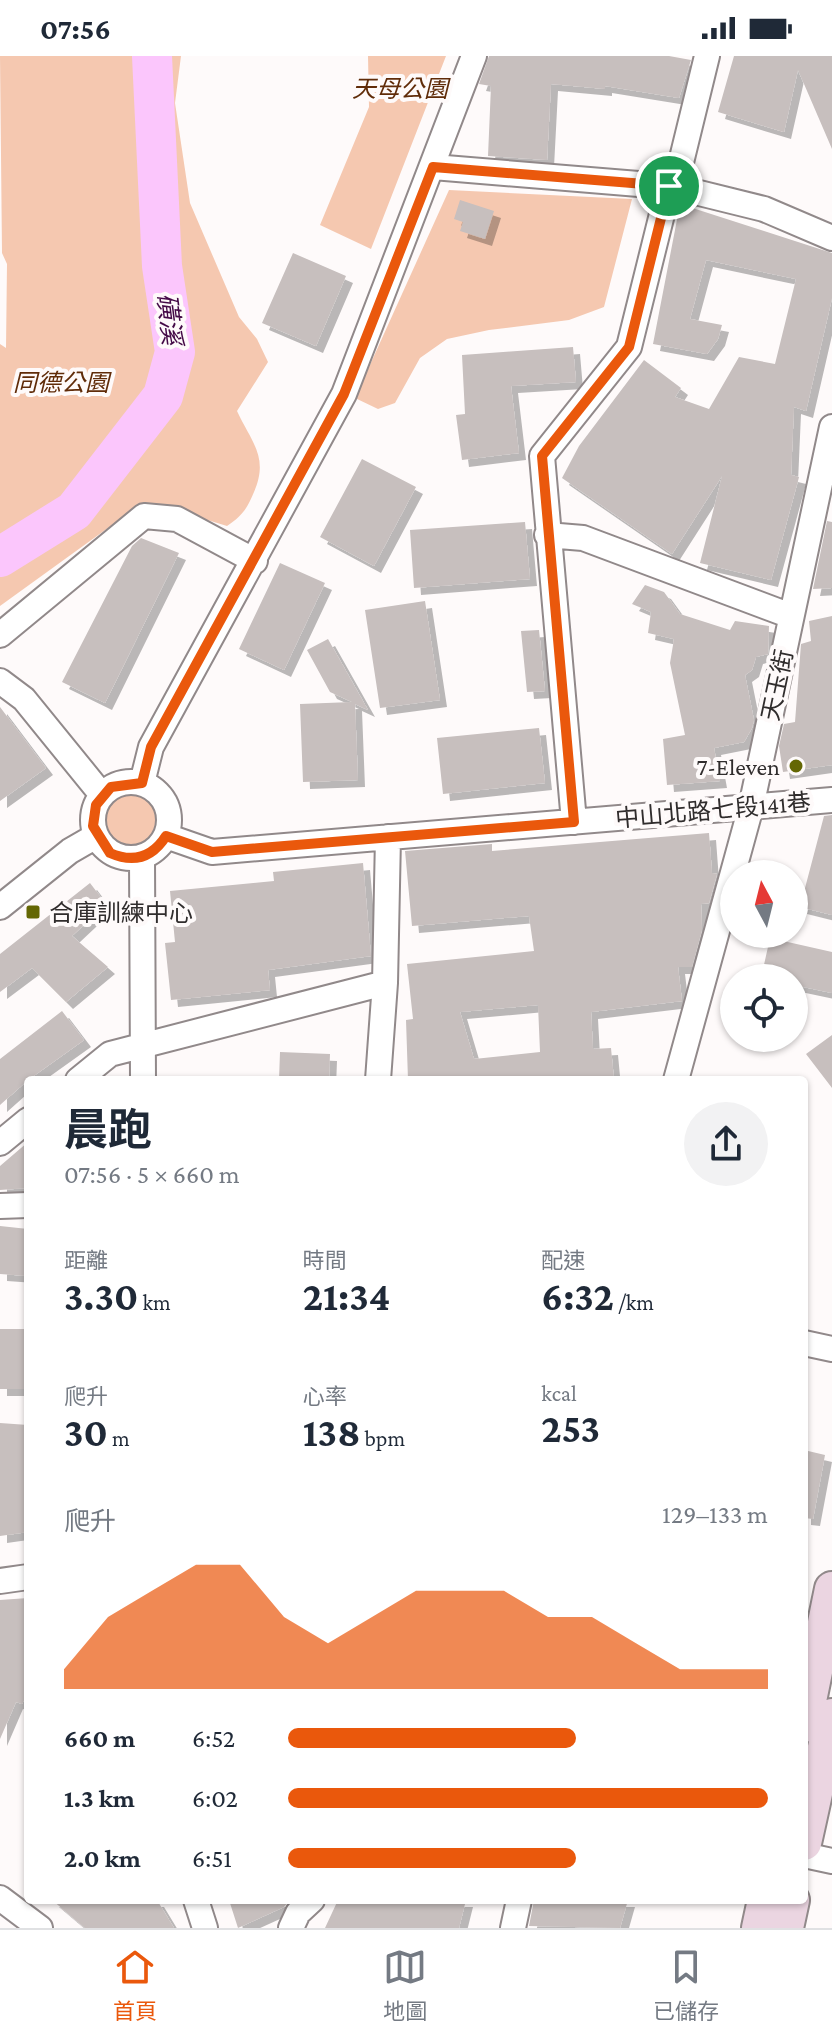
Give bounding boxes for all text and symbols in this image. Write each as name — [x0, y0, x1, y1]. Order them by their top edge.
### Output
text: 07:56 — [40, 12, 111, 45]
park label: 天母公園 — [352, 75, 451, 102]
pin — [635, 152, 703, 220]
icon: arrive — [647, 164, 691, 208]
water label: 磺溪 — [151, 291, 187, 351]
park label: 同德公園 — [13, 369, 112, 396]
street label: 天玉街 — [756, 647, 798, 723]
place label: 7-Eleven — [697, 753, 780, 780]
marker: 7-Eleven — [787, 757, 805, 775]
street label: 中山北路七段141巷 — [614, 788, 812, 832]
north arrow — [720, 860, 808, 948]
map controls — [720, 860, 808, 1052]
place label: 合庫訓練中心 — [49, 899, 193, 926]
marker: 合庫訓練中心 — [24, 903, 42, 921]
button: locate — [720, 964, 808, 1052]
button: share — [684, 1102, 768, 1186]
text: 晨跑 — [64, 1106, 152, 1154]
text: 07:56 · 5 × 660 m — [64, 1160, 240, 1189]
text: 距離 — [64, 1248, 108, 1273]
text: 時間 — [303, 1248, 347, 1273]
text: 配速 — [541, 1248, 585, 1273]
text: 3.30 — [64, 1274, 138, 1319]
text: 21:34 — [303, 1274, 390, 1319]
text: 6:32 — [541, 1274, 614, 1319]
text: km — [138, 1290, 171, 1315]
text: /km — [614, 1290, 654, 1315]
text: kcal — [541, 1381, 577, 1406]
text: 爬升 — [64, 1384, 108, 1409]
text: 心率 — [303, 1384, 347, 1409]
text: 253 — [541, 1406, 600, 1451]
text: 30 — [64, 1410, 108, 1455]
text: 138 — [303, 1410, 360, 1455]
text: m — [108, 1426, 130, 1451]
text: bpm — [360, 1426, 405, 1451]
text: 129–133 m — [662, 1500, 768, 1529]
text: 爬升 — [64, 1507, 116, 1536]
text: 660 m — [64, 1724, 135, 1753]
text: 6:52 — [192, 1724, 235, 1753]
text: 1.3 km — [64, 1784, 135, 1813]
text: 6:02 — [192, 1784, 238, 1813]
text: 2.0 km — [64, 1844, 141, 1873]
text: 6:51 — [192, 1844, 232, 1873]
tab: 首頁 — [113, 1945, 157, 2025]
tab: 地圖 — [383, 1945, 427, 2025]
tab: 已儲存 — [653, 1945, 719, 2025]

